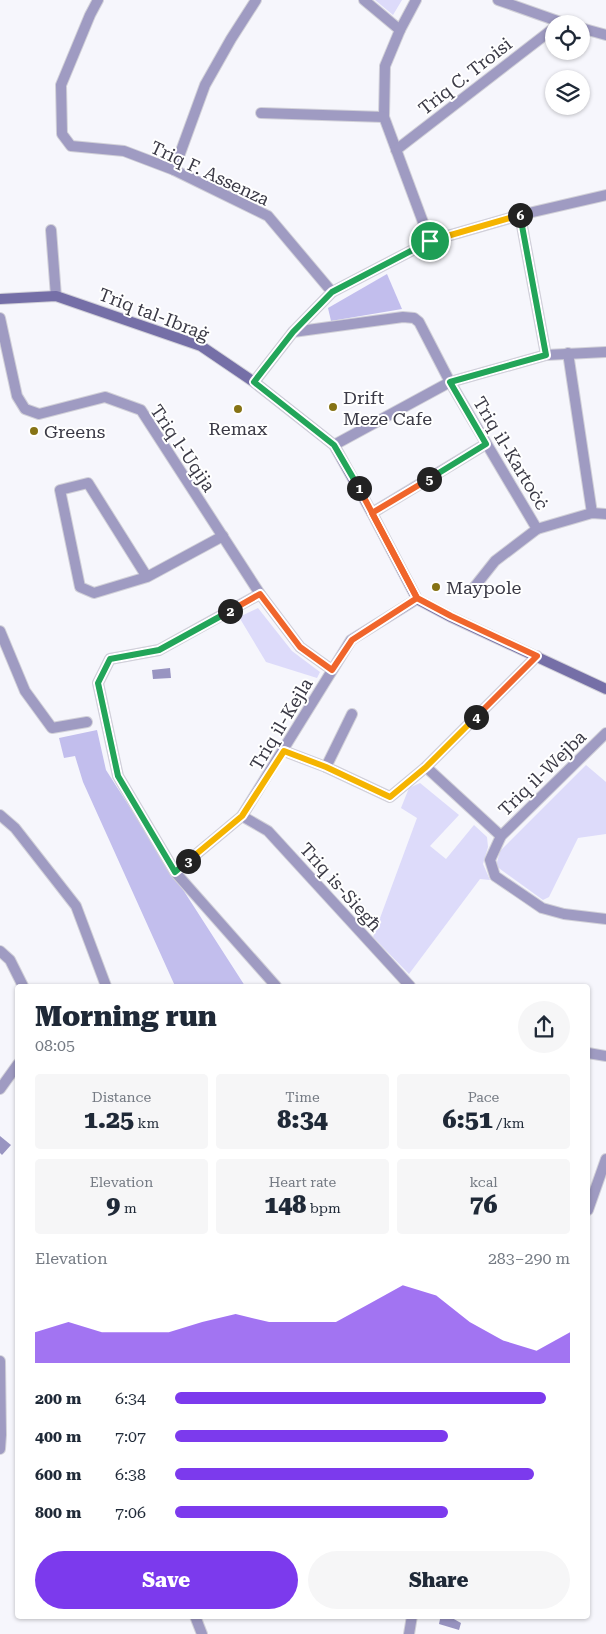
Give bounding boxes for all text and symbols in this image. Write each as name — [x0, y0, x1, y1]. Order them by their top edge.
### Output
map controls — [545, 15, 590, 115]
button: locate — [545, 15, 590, 60]
street label: Triq C. Troisi — [414, 33, 516, 119]
button: layers — [545, 70, 590, 115]
street label: Triq F. Assenza — [147, 136, 273, 210]
pin: 6 — [508, 202, 532, 228]
text: 6 — [517, 207, 524, 223]
pin — [409, 220, 451, 262]
icon: arrive — [416, 227, 444, 255]
street label: Triq tal-Ibraġ — [96, 283, 213, 345]
place label: Drift Meze Cafe — [343, 387, 432, 429]
street label: Triq il-Kartoċċ — [469, 393, 553, 513]
street label: Triq l-Uqija — [146, 400, 220, 496]
marker: Drift Meze Cafe — [327, 401, 339, 413]
marker: Remax — [232, 403, 244, 415]
place label: Remax — [209, 418, 268, 439]
place label: Greens — [44, 421, 105, 442]
marker: Greens — [28, 425, 40, 437]
pin: 5 — [416, 466, 442, 492]
text: 5 — [426, 471, 433, 487]
pin: 1 — [346, 476, 372, 500]
text: 1 — [356, 480, 363, 496]
place label: Maypole — [446, 577, 521, 598]
marker: Maypole — [430, 581, 442, 593]
pin: 2 — [218, 598, 242, 624]
text: 2 — [227, 603, 234, 619]
street label: Triq il-Kejla — [245, 674, 317, 774]
pin: 4 — [464, 704, 488, 730]
text: 4 — [473, 709, 480, 725]
street label: Triq il-Wejba — [494, 726, 590, 820]
street label: Triq is-Siegħ — [296, 838, 386, 936]
pin: 3 — [176, 848, 200, 874]
text: 3 — [185, 853, 192, 869]
text: Morning run — [35, 1000, 217, 1033]
button: share — [518, 1001, 570, 1053]
text: 08:05 — [35, 1036, 75, 1055]
text: Distance — [92, 1089, 151, 1105]
text: Time — [285, 1089, 320, 1105]
text: Pace — [468, 1089, 499, 1105]
text: 1.25 — [84, 1105, 134, 1134]
text: 8:34 — [277, 1105, 328, 1134]
text: 6:51 — [442, 1105, 493, 1134]
text: km — [134, 1115, 159, 1131]
text: /km — [493, 1115, 525, 1131]
text: Elevation — [90, 1174, 153, 1190]
text: Heart rate — [269, 1174, 336, 1190]
text: kcal — [469, 1174, 498, 1190]
text: 9 — [106, 1190, 120, 1219]
text: 148 — [264, 1190, 306, 1219]
text: 76 — [469, 1190, 498, 1219]
text: m — [120, 1200, 137, 1216]
text: bpm — [306, 1200, 341, 1216]
text: Elevation — [35, 1249, 108, 1268]
text: 283–290 m — [488, 1249, 570, 1268]
text: 200 m — [35, 1389, 81, 1408]
text: 6:34 — [115, 1389, 146, 1408]
text: 400 m — [35, 1427, 81, 1446]
text: 7:07 — [115, 1427, 146, 1446]
text: 600 m — [35, 1465, 81, 1484]
text: 6:38 — [115, 1465, 146, 1484]
text: 800 m — [35, 1503, 81, 1522]
text: 7:06 — [115, 1503, 146, 1522]
button: Save — [35, 1551, 298, 1609]
button: Share — [308, 1551, 570, 1609]

